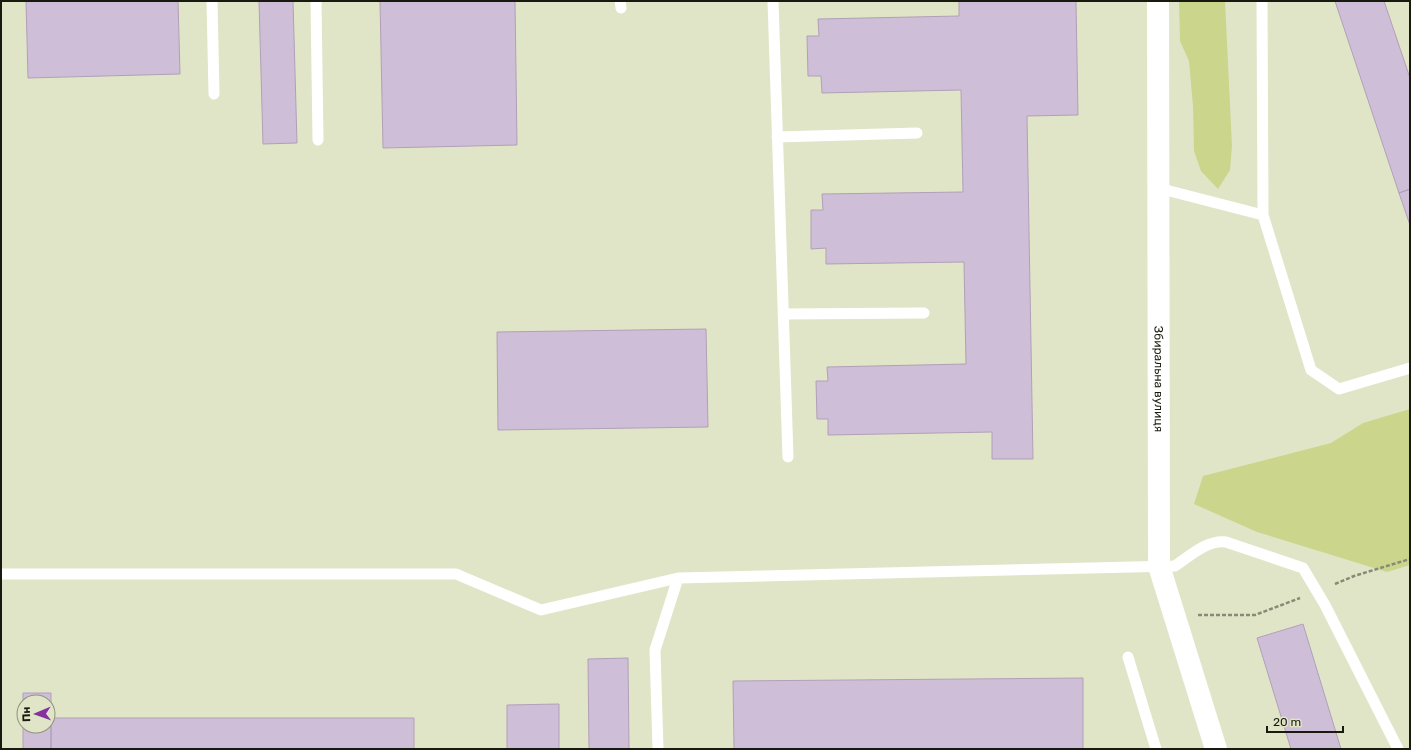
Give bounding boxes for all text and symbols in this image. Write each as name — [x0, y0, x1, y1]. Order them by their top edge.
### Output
street label: Збиральна вулиця — [1152, 326, 1166, 432]
north arrow — [16, 694, 56, 734]
text: Пн — [20, 706, 33, 722]
scale bar — [1267, 708, 1343, 734]
text: 20 m — [1273, 715, 1301, 729]

